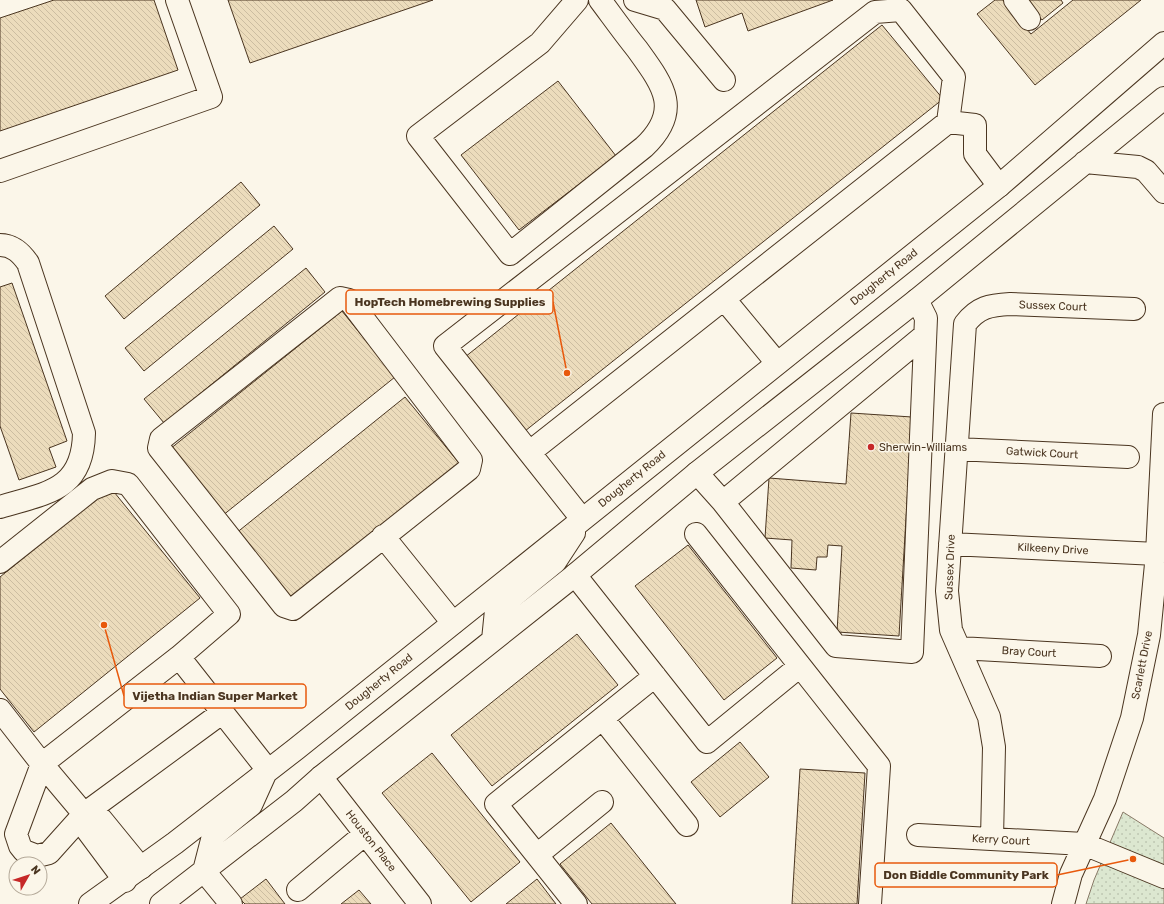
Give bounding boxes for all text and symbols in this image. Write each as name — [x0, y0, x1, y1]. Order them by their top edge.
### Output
street label: Dougherty Road — [848, 246, 920, 308]
callout: HopTech Homebrewing Supplies — [346, 290, 553, 314]
text: HopTech Homebrewing Supplies — [355, 295, 546, 309]
street label: Sussex Court — [1019, 298, 1088, 314]
place label: Sherwin-Williams — [879, 441, 967, 454]
marker: Sherwin-Williams — [866, 442, 876, 452]
street label: Gatwick Court — [1006, 445, 1079, 461]
street label: Dougherty Road — [596, 448, 668, 510]
street label: Sussex Drive — [942, 534, 958, 600]
street label: Kilkeeny Drive — [1017, 541, 1089, 557]
street label: Scarlett Drive — [1129, 630, 1155, 700]
street label: Bray Court — [1001, 644, 1057, 660]
street label: Dougherty Road — [343, 651, 415, 713]
callout: Vijetha Indian Super Market — [124, 684, 306, 708]
text: Vijetha Indian Super Market — [132, 689, 298, 703]
street label: Houston Place — [343, 808, 399, 874]
street label: Kerry Court — [972, 832, 1031, 848]
north arrow — [8, 856, 48, 896]
text: N — [28, 863, 43, 877]
callout: Don Biddle Community Park — [875, 863, 1057, 887]
text: Don Biddle Community Park — [883, 868, 1049, 882]

